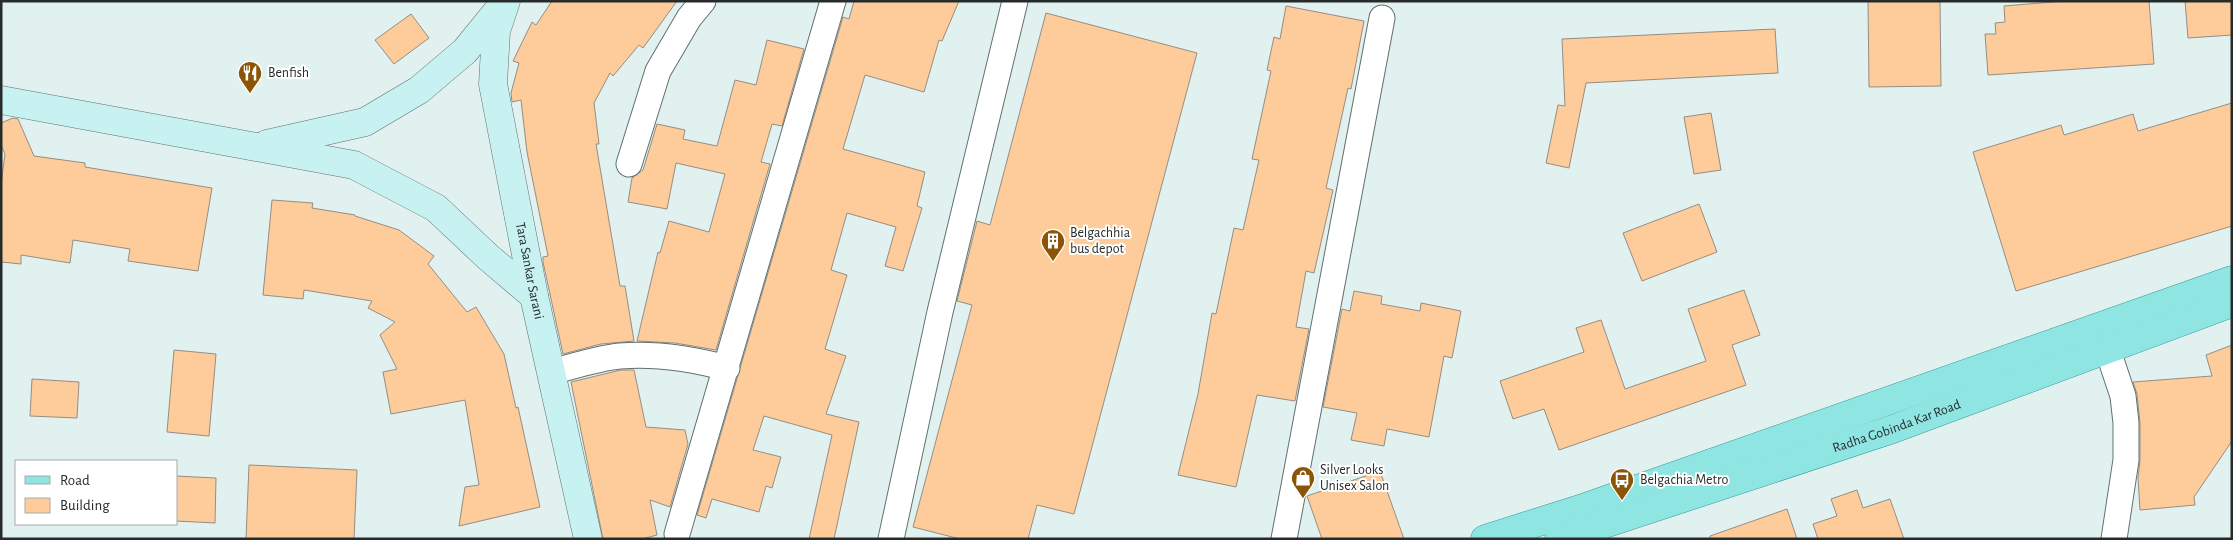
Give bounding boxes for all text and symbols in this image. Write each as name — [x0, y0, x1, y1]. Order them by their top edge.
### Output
restaurant icon: Benfish — [237, 60, 263, 94]
place label: Benfish — [268, 66, 309, 80]
street label: Tara Sankar Sarani — [513, 221, 546, 321]
place label: Belgachhia bus depot — [1070, 226, 1131, 256]
building icon: Belgachhia bus depot — [1040, 228, 1066, 262]
street label: Radha Gobinda Kar Road — [1831, 397, 1963, 455]
legend — [15, 460, 178, 525]
place label: Silver Looks Unisex Salon — [1320, 463, 1389, 493]
shop icon: Silver Looks Unisex Salon — [1290, 465, 1316, 499]
bus stop icon: Belgachia Metro — [1609, 467, 1635, 501]
text: Road — [60, 473, 90, 488]
place label: Belgachia Metro — [1640, 473, 1728, 487]
text: Building — [60, 498, 110, 513]

